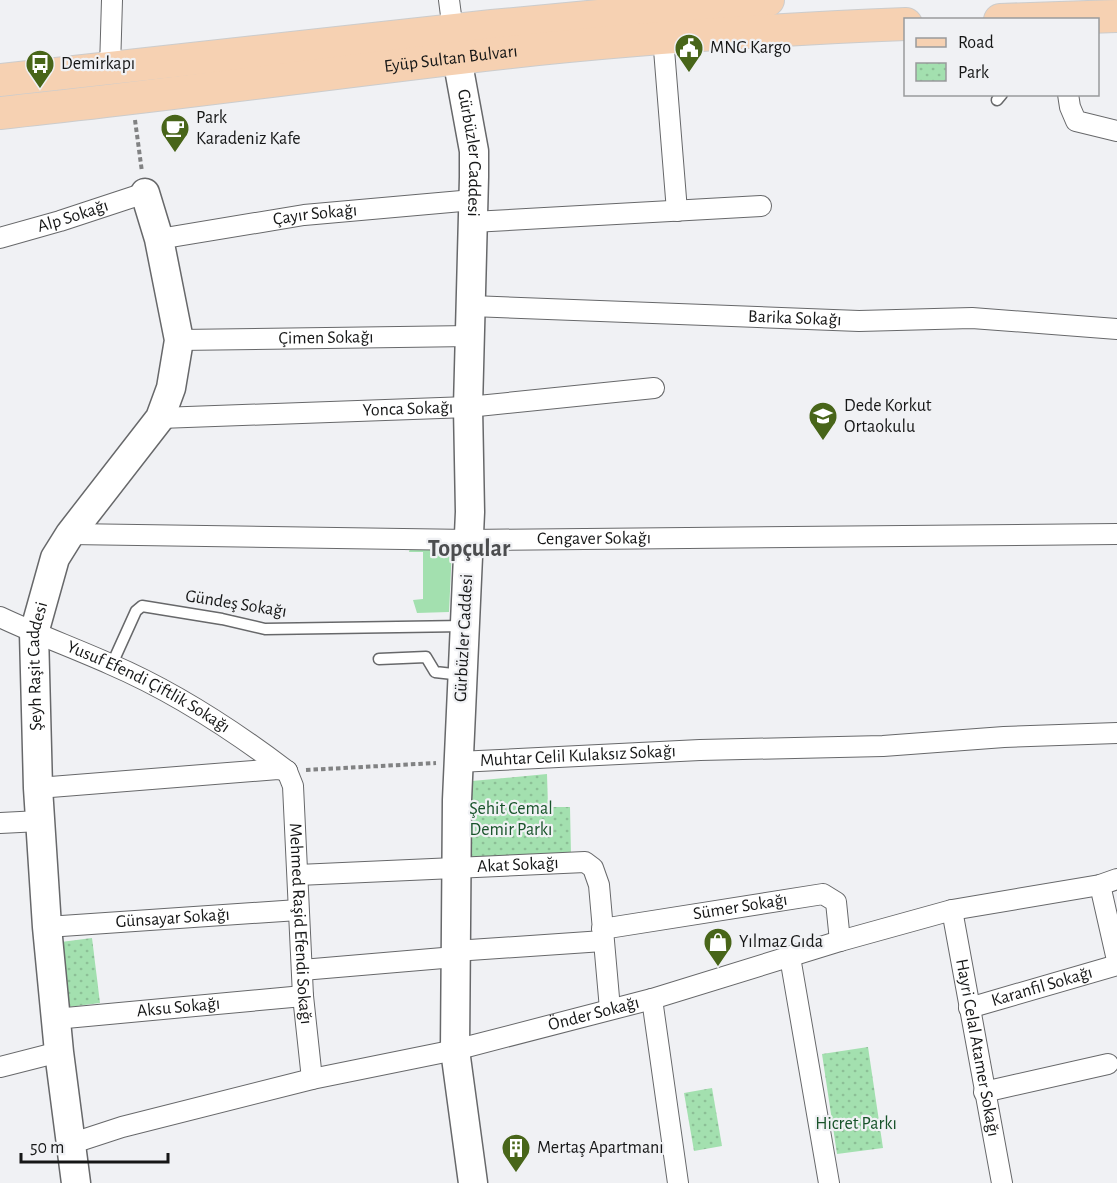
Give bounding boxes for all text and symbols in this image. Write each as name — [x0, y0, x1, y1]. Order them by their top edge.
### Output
legend — [904, 18, 1099, 96]
public building icon: MNG Kargo — [673, 32, 705, 74]
text: Road — [958, 34, 994, 52]
place label: MNG Kargo — [710, 39, 791, 57]
street label: Eyüp Sultan Bulvarı — [383, 42, 518, 76]
bus stop icon: Demirkapı — [24, 48, 56, 90]
place label: Demirkapı — [61, 55, 135, 73]
text: Park — [958, 64, 990, 82]
street label: Gürbüzler Caddesi — [454, 88, 483, 217]
place label: Park Karadeniz Kafe — [196, 109, 301, 148]
cafe icon: Park Karadeniz Kafe — [159, 112, 191, 154]
street label: Alp Sokağı — [35, 197, 111, 236]
street label: Çayır Sokağı — [272, 201, 358, 229]
street label: Barika Sokağı — [748, 308, 842, 329]
street label: Çimen Sokağı — [278, 328, 374, 348]
place label: Dede Korkut Ortaokulu — [844, 397, 932, 436]
street label: Yonca Sokağı — [362, 399, 453, 420]
school or university icon: Dede Korkut Ortaokulu — [807, 400, 839, 442]
street label: Cengaver Sokağı — [537, 529, 651, 548]
district label: Topçular — [428, 537, 511, 561]
street label: Gürbüzler Caddesi — [452, 573, 476, 703]
street label: Gündeş Sokağı — [184, 587, 288, 621]
street label: Şeyh Raşit Caddesi — [25, 600, 51, 731]
street label: Yusuf Efendi Çiftlik Sokağı — [64, 638, 233, 736]
street label: Muhtar Celil Kulaksız Sokağı — [479, 742, 676, 770]
park label: Şehit Cemal Demir Parkı — [469, 800, 553, 839]
street label: Mehmed Raşid Efendi Sokağı — [286, 822, 315, 1025]
street label: Akat Sokağı — [477, 854, 559, 876]
street label: Sümer Sokağı — [692, 891, 789, 923]
street label: Günsayar Sokağı — [115, 906, 230, 931]
shop icon: Yılmaz Gıda — [702, 926, 734, 968]
place label: Yılmaz Gıda — [739, 933, 823, 951]
street label: Hayri Celal Atamer Sokağı — [952, 957, 1002, 1138]
street label: Karanfil Sokağı — [989, 964, 1095, 1010]
street label: Önder Sokağı — [546, 994, 641, 1034]
street label: Aksu Sokağı — [136, 995, 221, 1020]
park label: Hicret Parkı — [815, 1115, 897, 1133]
scale bar — [21, 1126, 168, 1164]
building icon: Mertaş Apartmanı — [500, 1132, 532, 1174]
text: 50 m — [30, 1139, 64, 1157]
place label: Mertaş Apartmanı — [537, 1139, 664, 1157]

